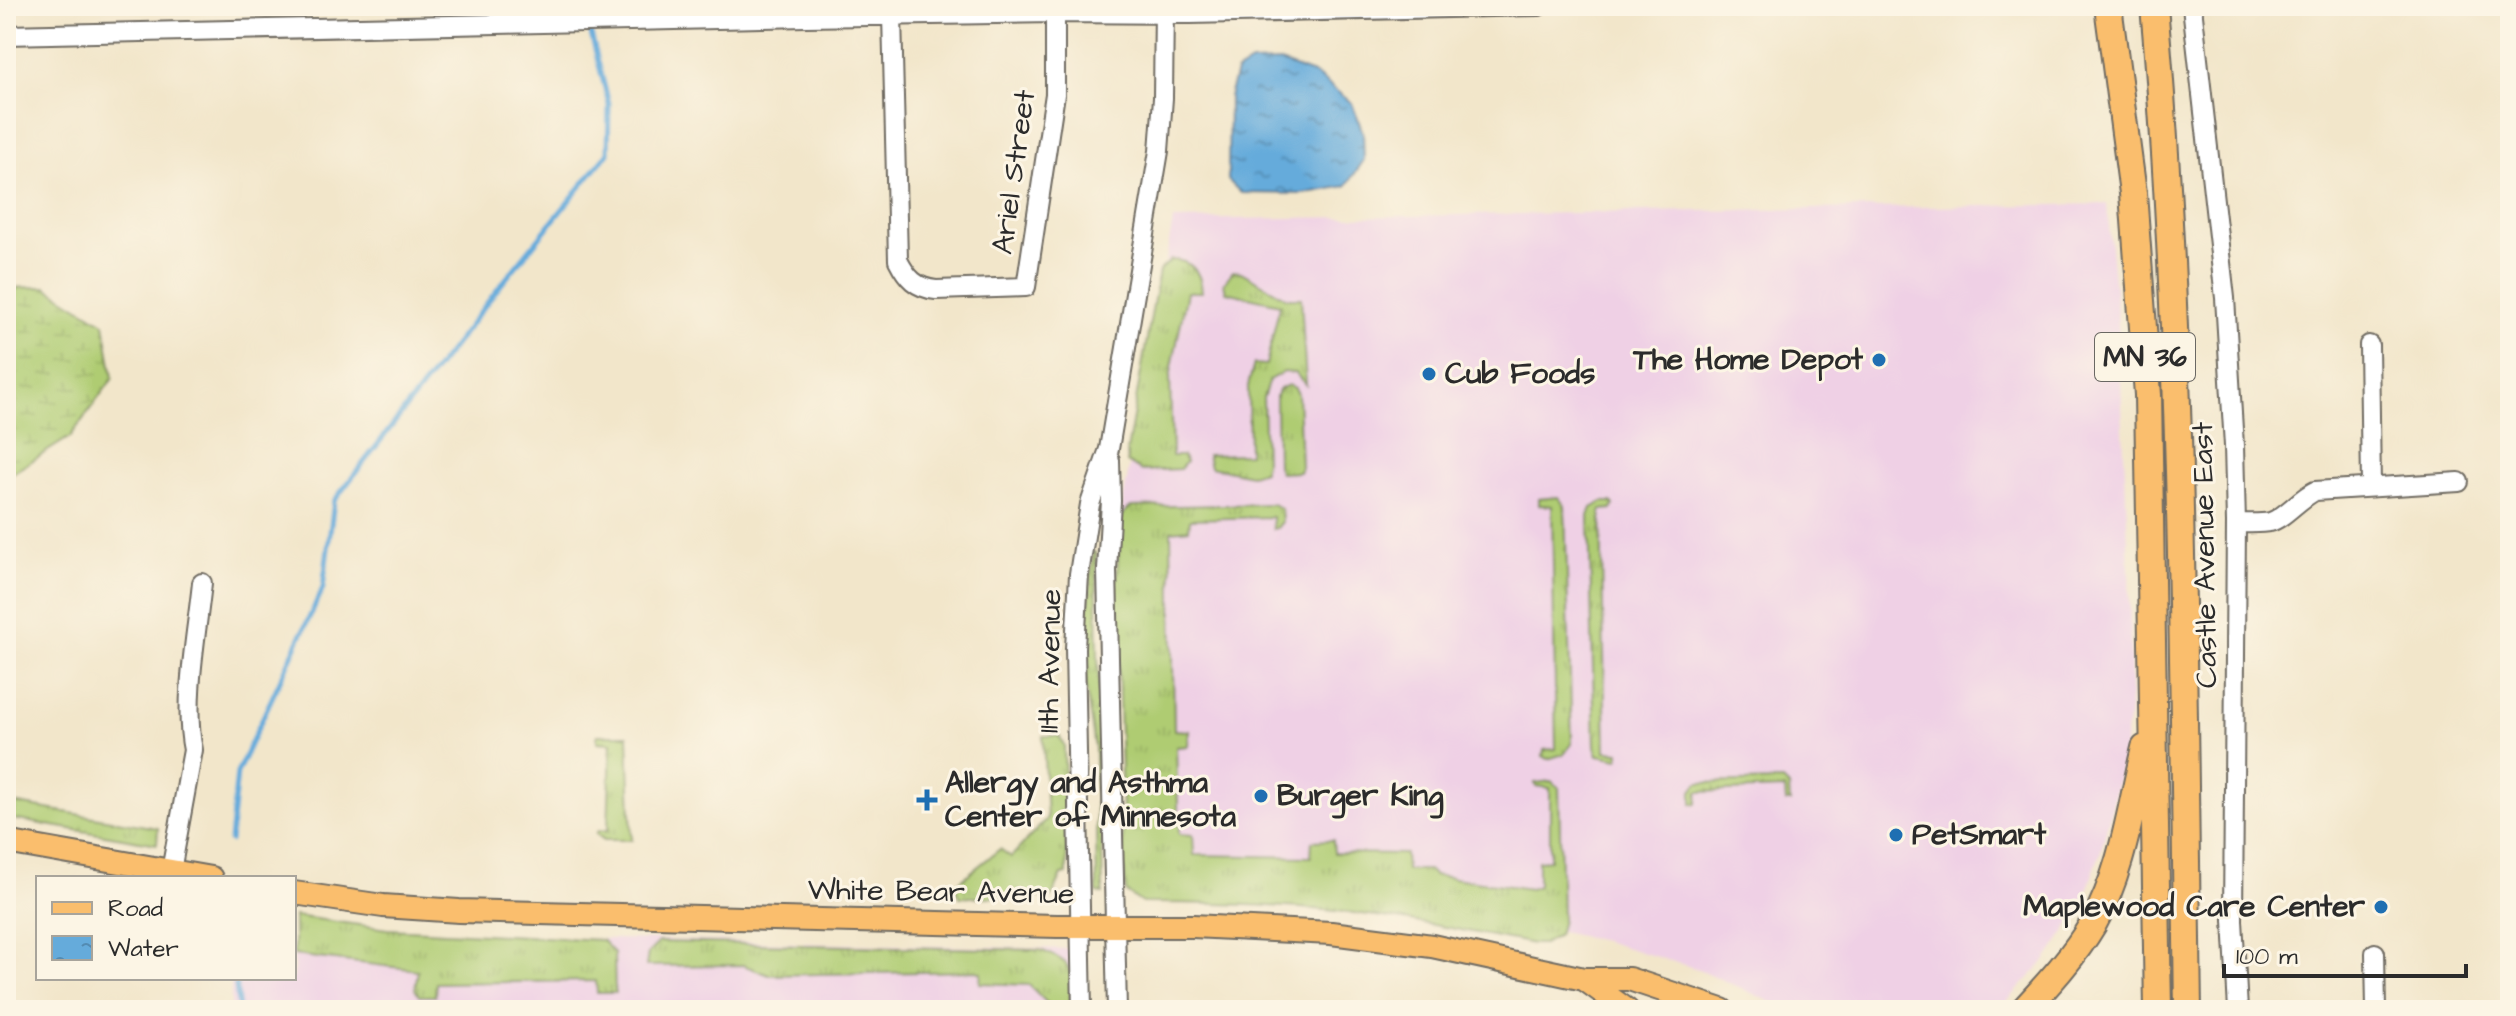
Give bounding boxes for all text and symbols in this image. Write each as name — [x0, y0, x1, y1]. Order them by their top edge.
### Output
street label: Ariel Street — [982, 87, 1046, 257]
road number: MN 36 — [2095, 333, 2195, 381]
place label: The Home Depot — [1632, 339, 1864, 382]
marker: The Home Depot — [1870, 351, 1888, 369]
place label: Cub Foods — [1445, 353, 1595, 395]
marker: Cub Foods — [1420, 365, 1438, 383]
street label: Castle Avenue East — [2182, 421, 2228, 689]
street label: 11th Avenue — [1028, 589, 1072, 733]
place label: Allergy and Asthma Center of Minnesota — [945, 762, 1237, 838]
place label: Burger King — [1277, 775, 1444, 819]
marker: Burger King — [1252, 787, 1270, 805]
marker: Allergy and Asthma Center of Minnesota — [916, 789, 938, 811]
place label: PetSmart — [1912, 814, 2047, 856]
marker: PetSmart — [1887, 826, 1905, 844]
street label: White Bear Avenue — [807, 869, 1075, 915]
legend — [36, 876, 296, 980]
place label: Maplewood Care Center — [2023, 886, 2365, 929]
text: Road — [108, 892, 163, 926]
marker: Maplewood Care Center — [2372, 898, 2390, 916]
scale bar — [2224, 928, 2466, 978]
text: Water — [108, 932, 179, 966]
text: 100 m — [2236, 940, 2298, 974]

